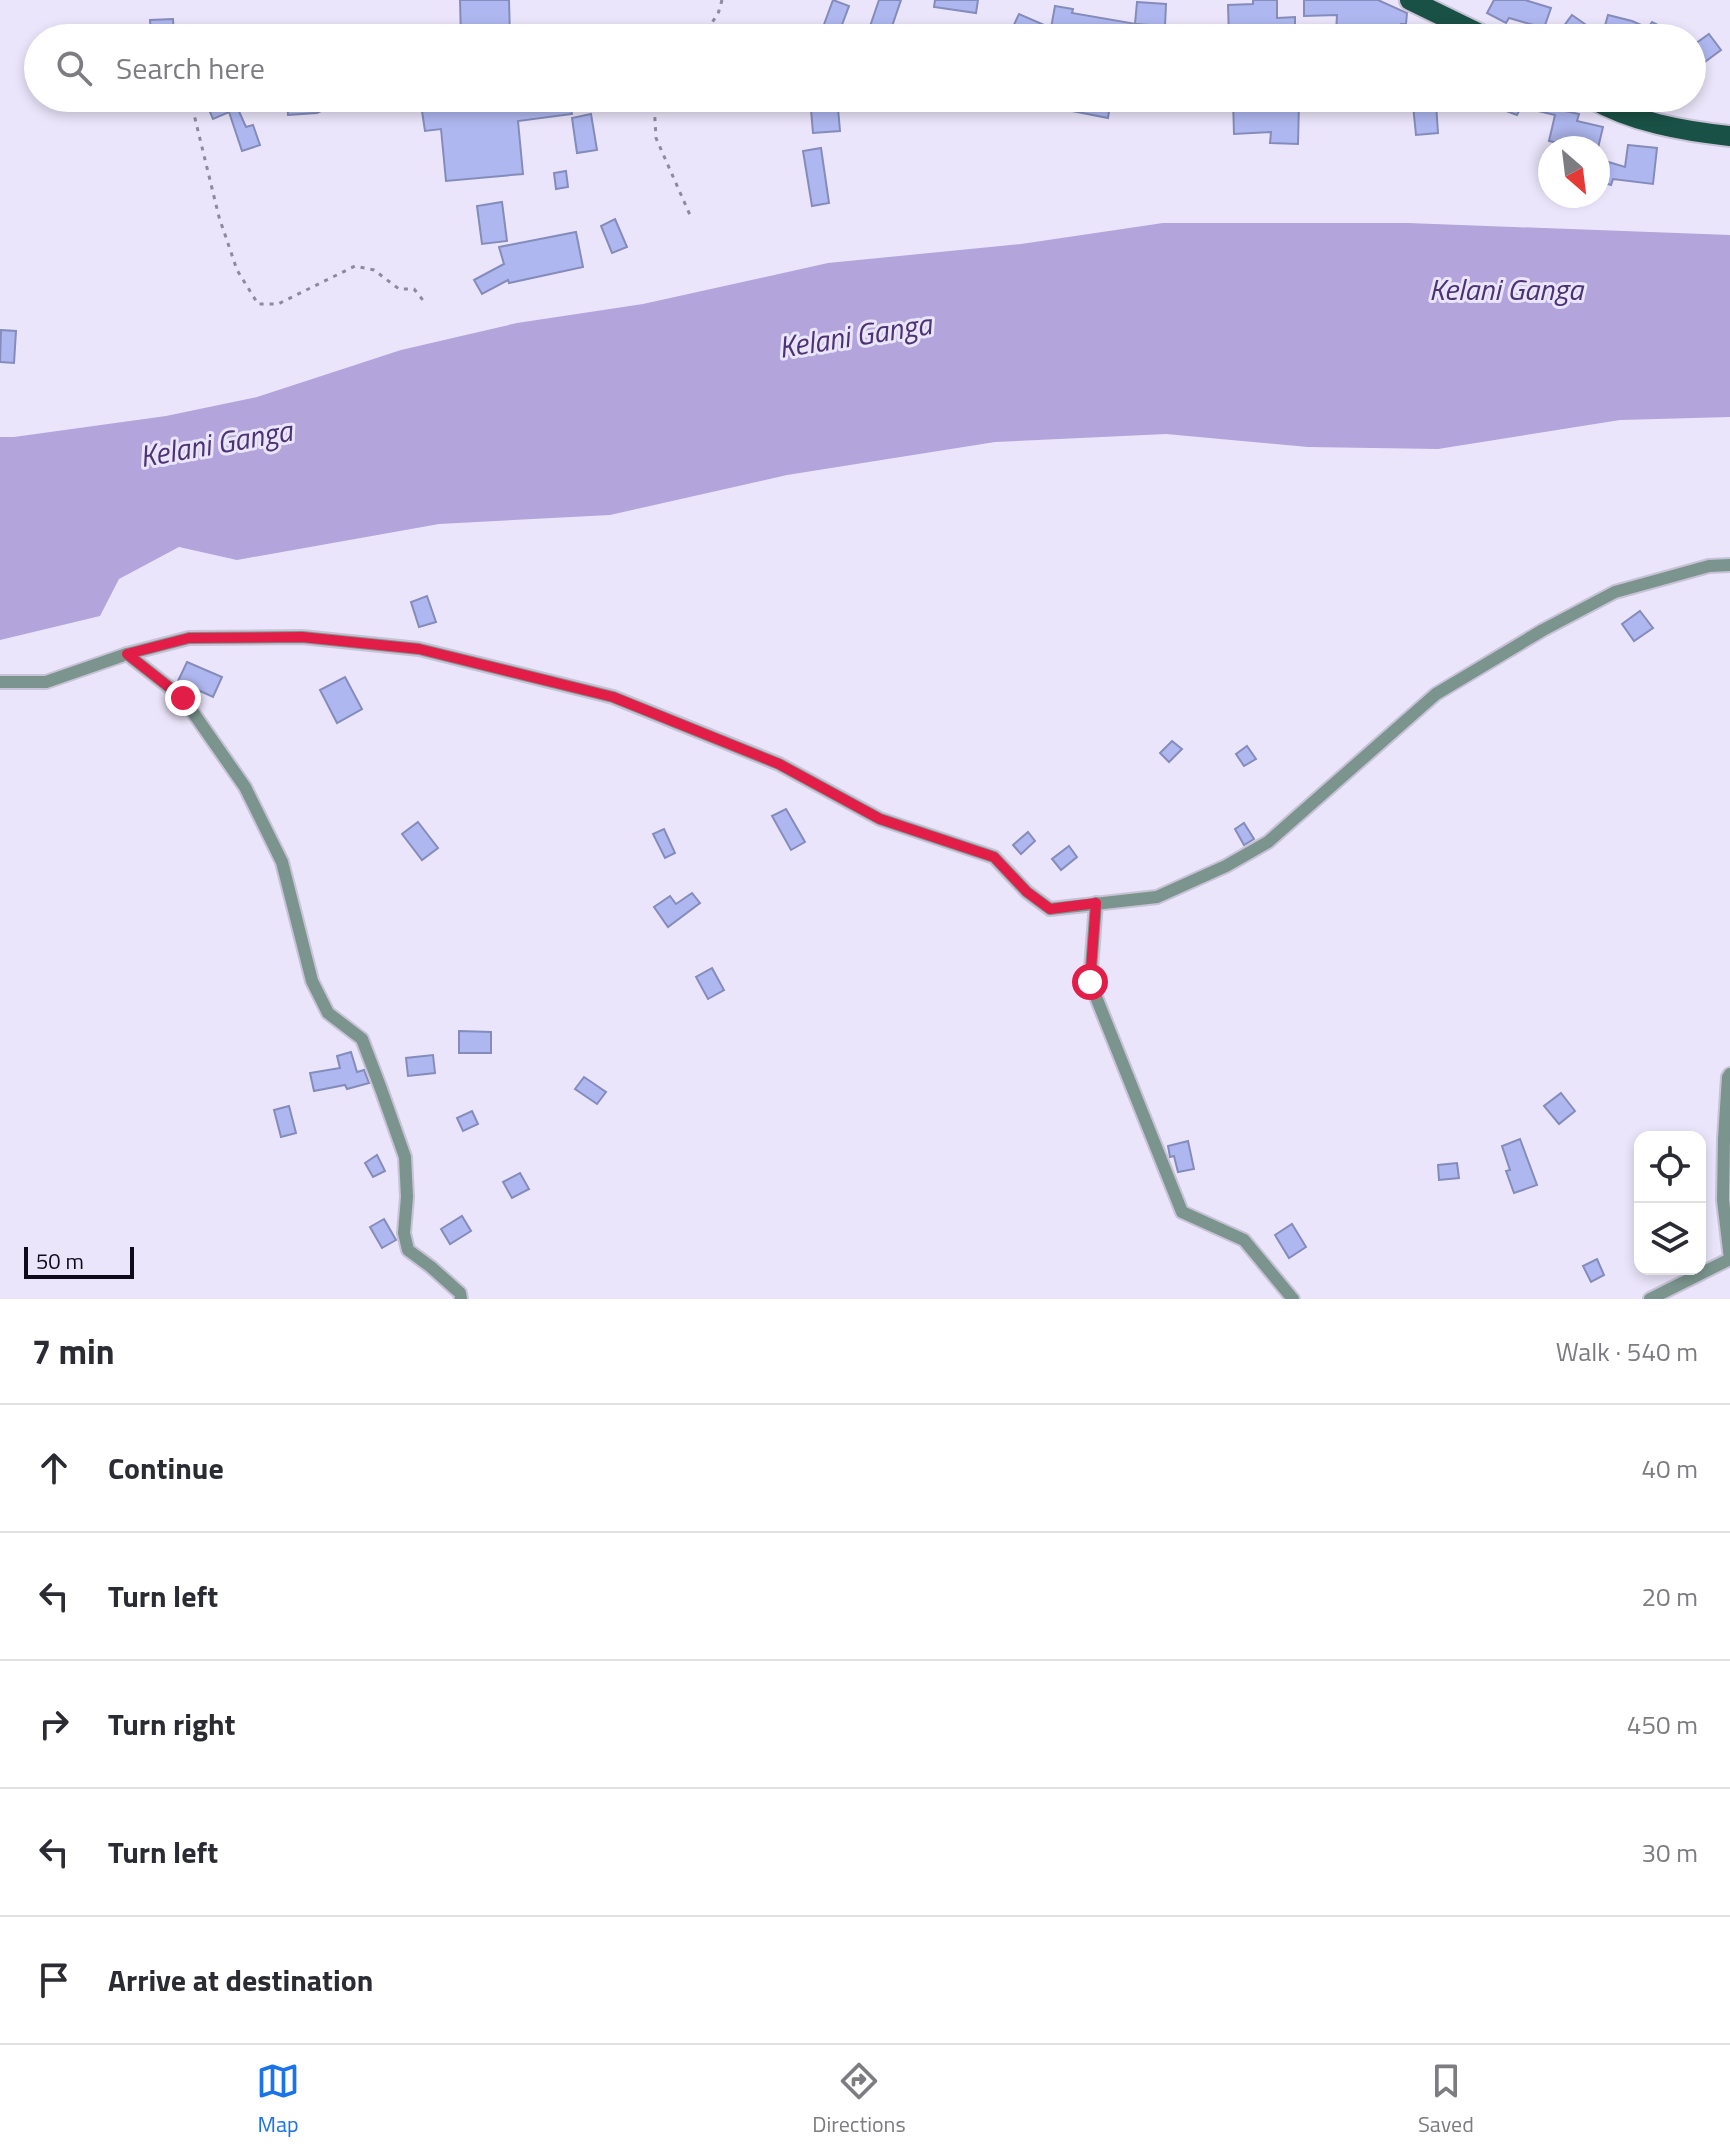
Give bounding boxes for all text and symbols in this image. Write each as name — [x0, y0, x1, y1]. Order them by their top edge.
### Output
search box — [24, 24, 1706, 112]
text: Search here — [116, 45, 265, 91]
icon: search — [52, 46, 96, 90]
north arrow — [1538, 136, 1610, 208]
water label: Kelani Ganga — [1429, 266, 1585, 312]
water label: Kelani Ganga — [775, 300, 937, 370]
water label: Kelani Ganga — [136, 407, 298, 479]
route end — [165, 680, 201, 716]
route start — [1072, 964, 1108, 1000]
map controls — [1634, 1131, 1706, 1275]
button: locate — [1634, 1131, 1706, 1203]
button: layers — [1634, 1203, 1706, 1275]
scale bar — [24, 1243, 134, 1279]
text: 50 m — [36, 1244, 84, 1278]
text: 7 min — [32, 1325, 115, 1377]
text: Walk · 540 m — [1556, 1332, 1698, 1371]
text: Continue — [108, 1445, 224, 1491]
icon: ahead — [32, 1446, 76, 1490]
text: 40 m — [1641, 1449, 1698, 1488]
text: Turn left — [108, 1573, 218, 1619]
icon: left — [32, 1574, 76, 1618]
text: 20 m — [1641, 1577, 1698, 1616]
text: Turn right — [108, 1701, 236, 1747]
icon: right — [32, 1702, 76, 1746]
text: 450 m — [1627, 1705, 1698, 1744]
text: Turn left — [108, 1829, 218, 1875]
icon: left — [32, 1830, 76, 1874]
text: 30 m — [1641, 1833, 1698, 1872]
text: Arrive at destination — [108, 1957, 373, 2003]
icon: arrive — [32, 1958, 76, 2002]
tab: Map — [256, 2059, 300, 2141]
tab: Directions — [812, 2059, 906, 2141]
tab: Saved — [1418, 2059, 1474, 2141]

